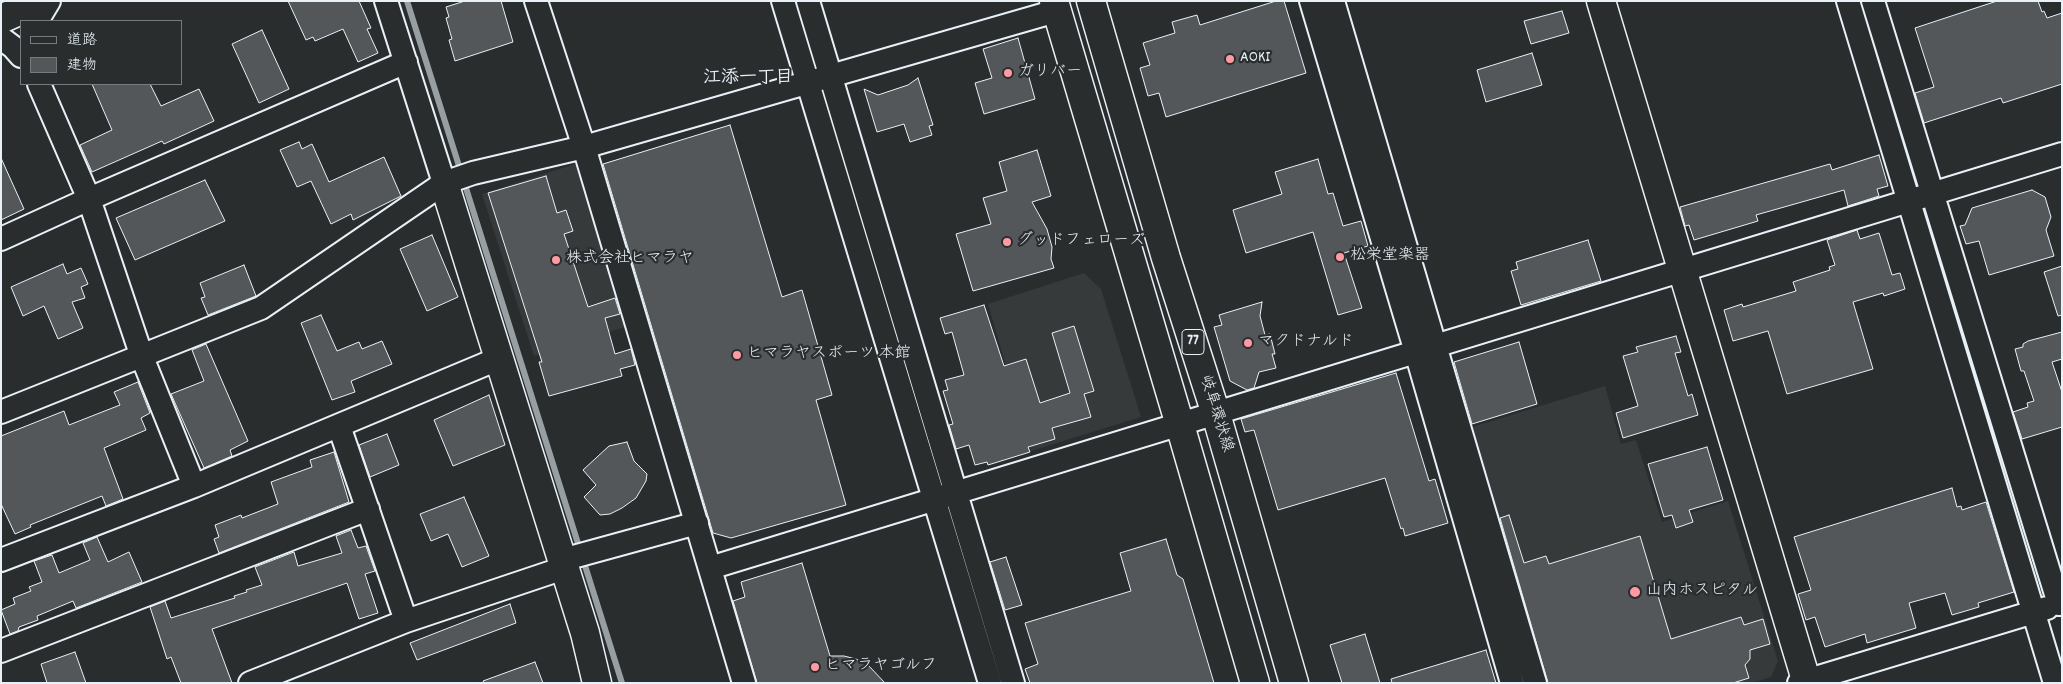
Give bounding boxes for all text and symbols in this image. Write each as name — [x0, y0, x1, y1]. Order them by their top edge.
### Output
legend — [20, 20, 182, 85]
text: 道路 — [67, 30, 97, 52]
place label: AOKI — [1240, 49, 1270, 69]
marker: AOKI — [1224, 53, 1236, 65]
text: 建物 — [67, 55, 97, 77]
place label: ガリバー — [1018, 63, 1082, 83]
marker: ガリバー — [1002, 67, 1014, 79]
district label: 江添一丁目 — [703, 69, 793, 91]
place label: グッドフェローズ — [1017, 232, 1145, 252]
marker: グッドフェローズ — [1001, 236, 1013, 248]
place label: 松栄堂楽器 — [1350, 247, 1430, 267]
place label: 株式会社ヒマラヤ — [566, 250, 694, 270]
marker: 松栄堂楽器 — [1334, 251, 1346, 263]
marker: 株式会社ヒマラヤ — [550, 254, 562, 266]
road number: 77 — [1182, 330, 1204, 354]
place label: マクドナルド — [1258, 333, 1354, 353]
marker: マクドナルド — [1242, 337, 1254, 349]
place label: ヒマラヤスポーツ 本館 — [747, 345, 911, 365]
marker: ヒマラヤスポーツ 本館 — [731, 349, 743, 361]
street label: 岐阜環状線 — [1194, 373, 1236, 455]
place label: 山内ホスピタル — [1646, 582, 1758, 602]
marker: 山内ホスピタル — [1628, 585, 1642, 599]
place label: ヒマラヤゴルフ — [825, 657, 937, 677]
marker: ヒマラヤゴルフ — [809, 661, 821, 673]

